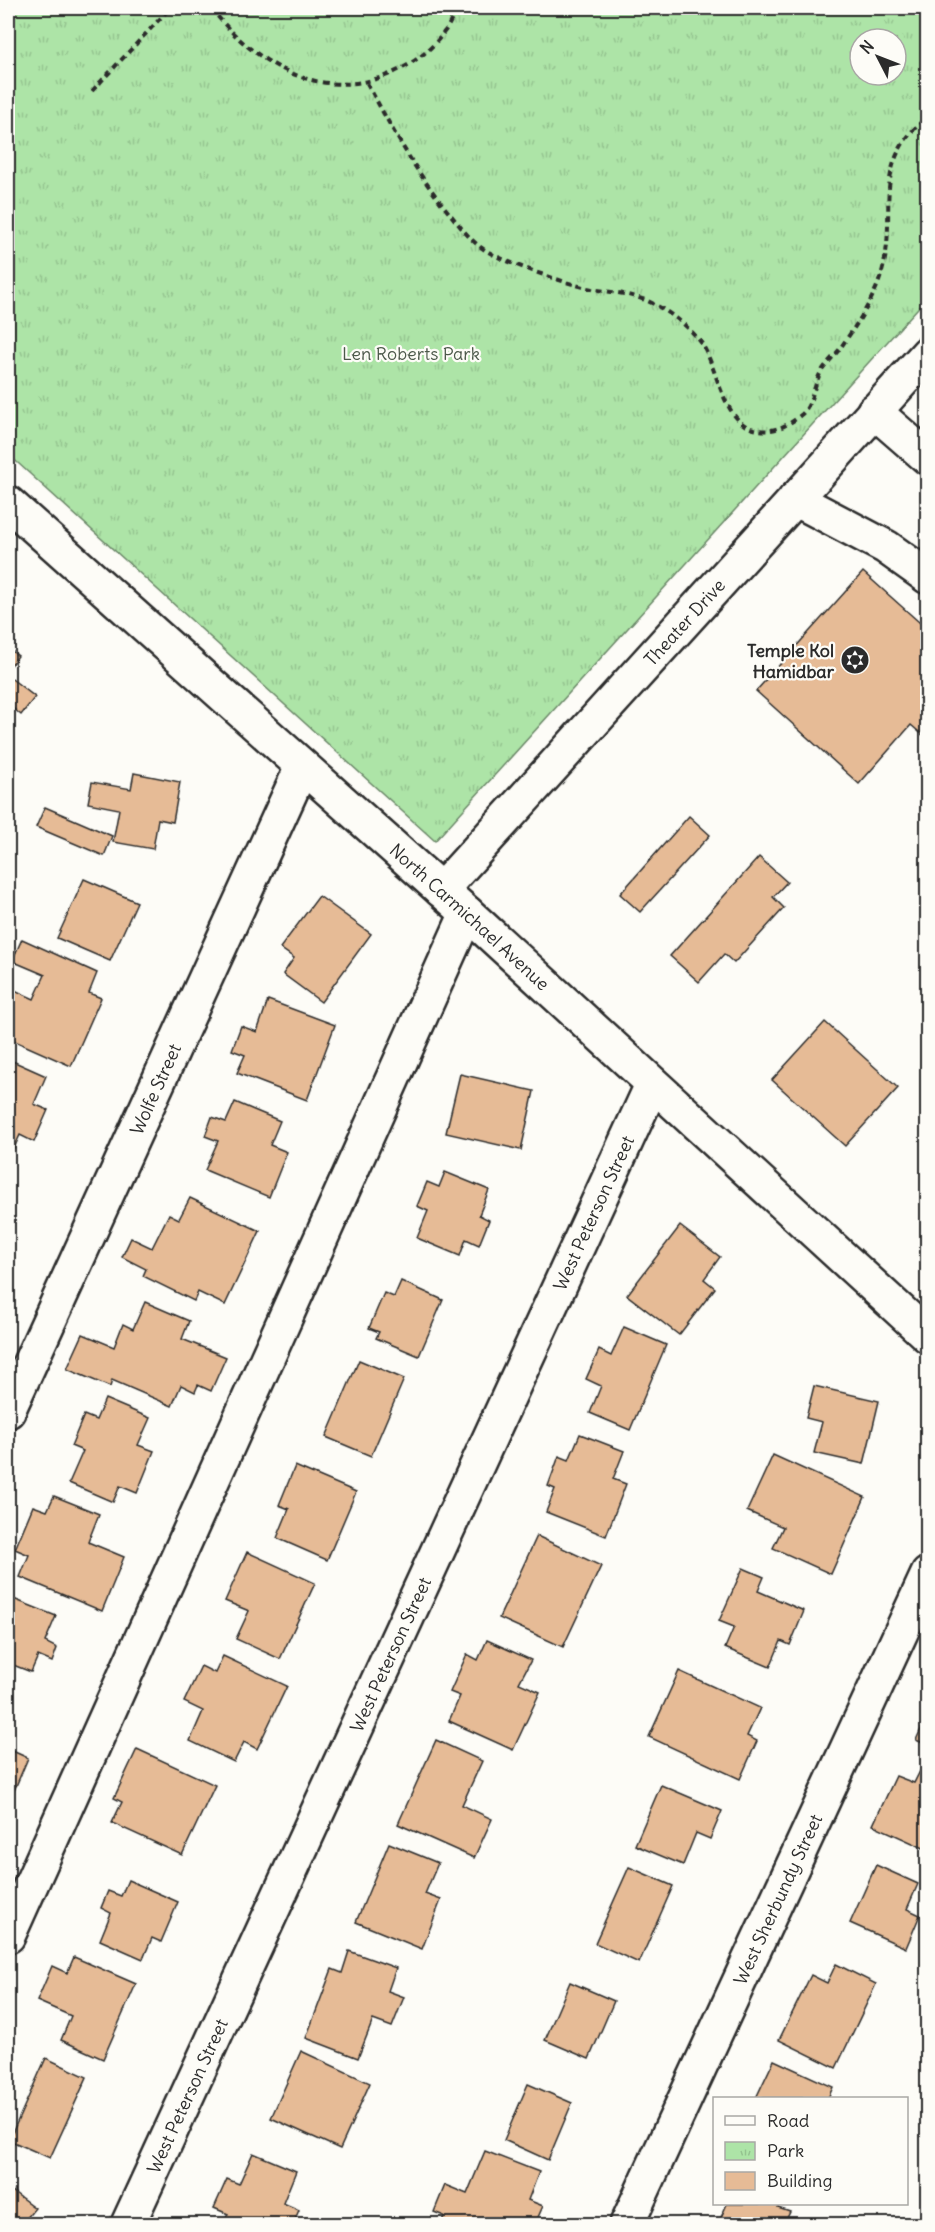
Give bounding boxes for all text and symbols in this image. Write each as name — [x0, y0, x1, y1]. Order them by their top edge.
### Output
north arrow — [848, 27, 908, 87]
text: N — [856, 36, 878, 58]
park label: Len Roberts Park — [342, 342, 480, 365]
street label: Theater Drive — [639, 574, 730, 670]
place label: Temple Kol Hamidbar — [747, 639, 835, 683]
synagogue icon: Temple Kol Hamidbar — [839, 644, 871, 676]
street label: North Carmichael Avenue — [385, 838, 555, 995]
street label: Wolfe Street — [124, 1040, 186, 1138]
street label: West Peterson Street — [548, 1132, 639, 1294]
street label: West Peterson Street — [345, 1573, 436, 1735]
street label: West Sherbundy Street — [728, 1810, 827, 1988]
street label: West Peterson Street — [141, 2015, 232, 2177]
legend — [713, 2097, 908, 2205]
text: Road — [767, 2109, 810, 2132]
text: Park — [767, 2139, 804, 2162]
text: Building — [767, 2169, 832, 2192]

